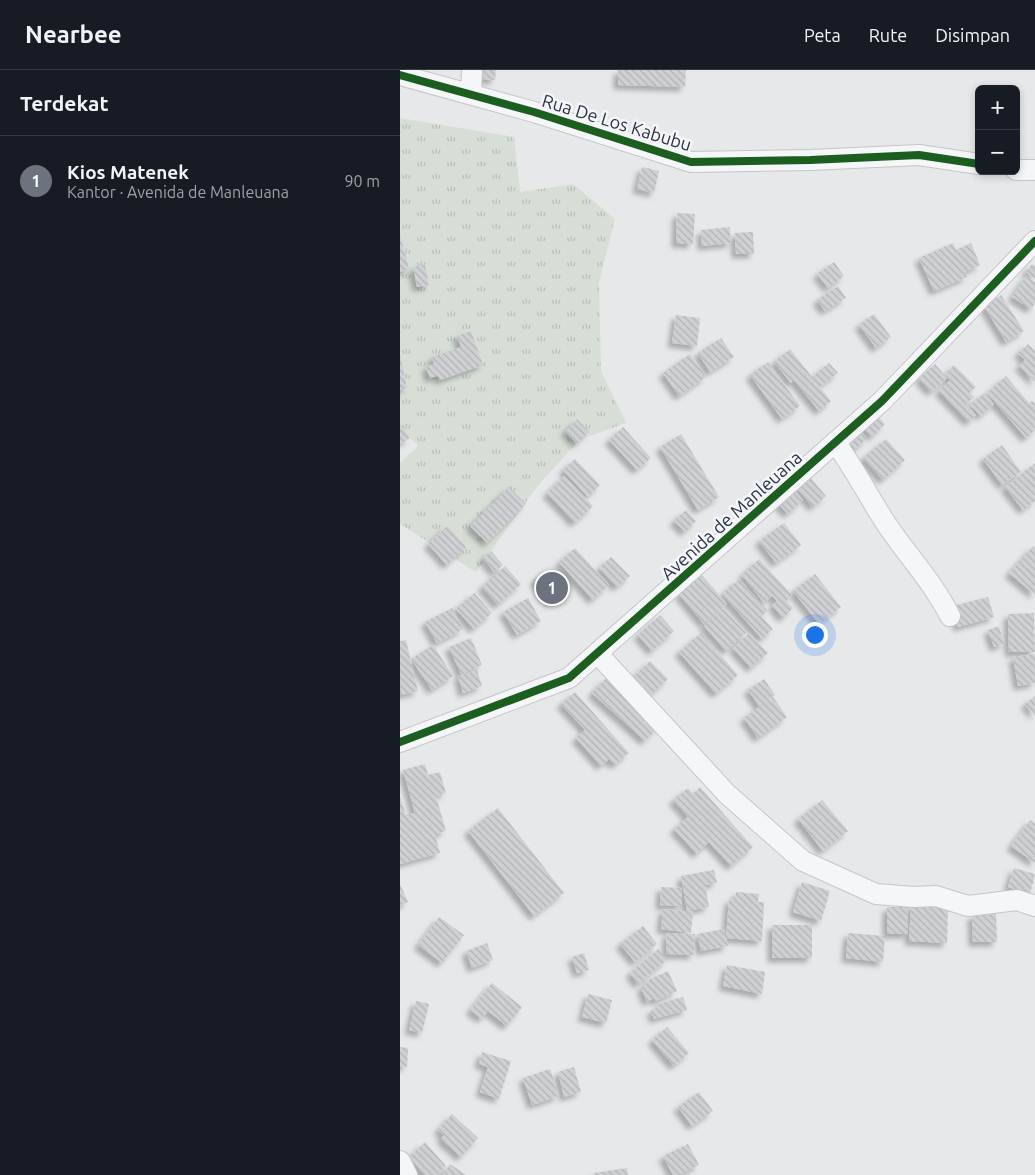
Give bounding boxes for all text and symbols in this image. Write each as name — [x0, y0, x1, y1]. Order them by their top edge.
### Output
text: Nearbee — [25, 21, 122, 48]
text: Peta — [804, 25, 841, 45]
text: Rute — [869, 25, 907, 45]
text: Disimpan — [935, 25, 1010, 45]
map controls — [975, 85, 1020, 175]
button: + — [975, 85, 1020, 130]
street label: Rua De Los Kabubu — [540, 90, 694, 154]
text: Terdekat — [20, 91, 108, 115]
button: − — [975, 130, 1020, 175]
text: Kios Matenek — [67, 161, 189, 183]
text: 1 — [31, 172, 41, 190]
text: 90 m — [344, 172, 380, 190]
text: Kantor · Avenida de Manleuana — [67, 183, 289, 201]
street label: Avenida de Manleuana — [657, 447, 805, 583]
pin: 1 — [536, 569, 568, 607]
your location — [802, 622, 828, 648]

